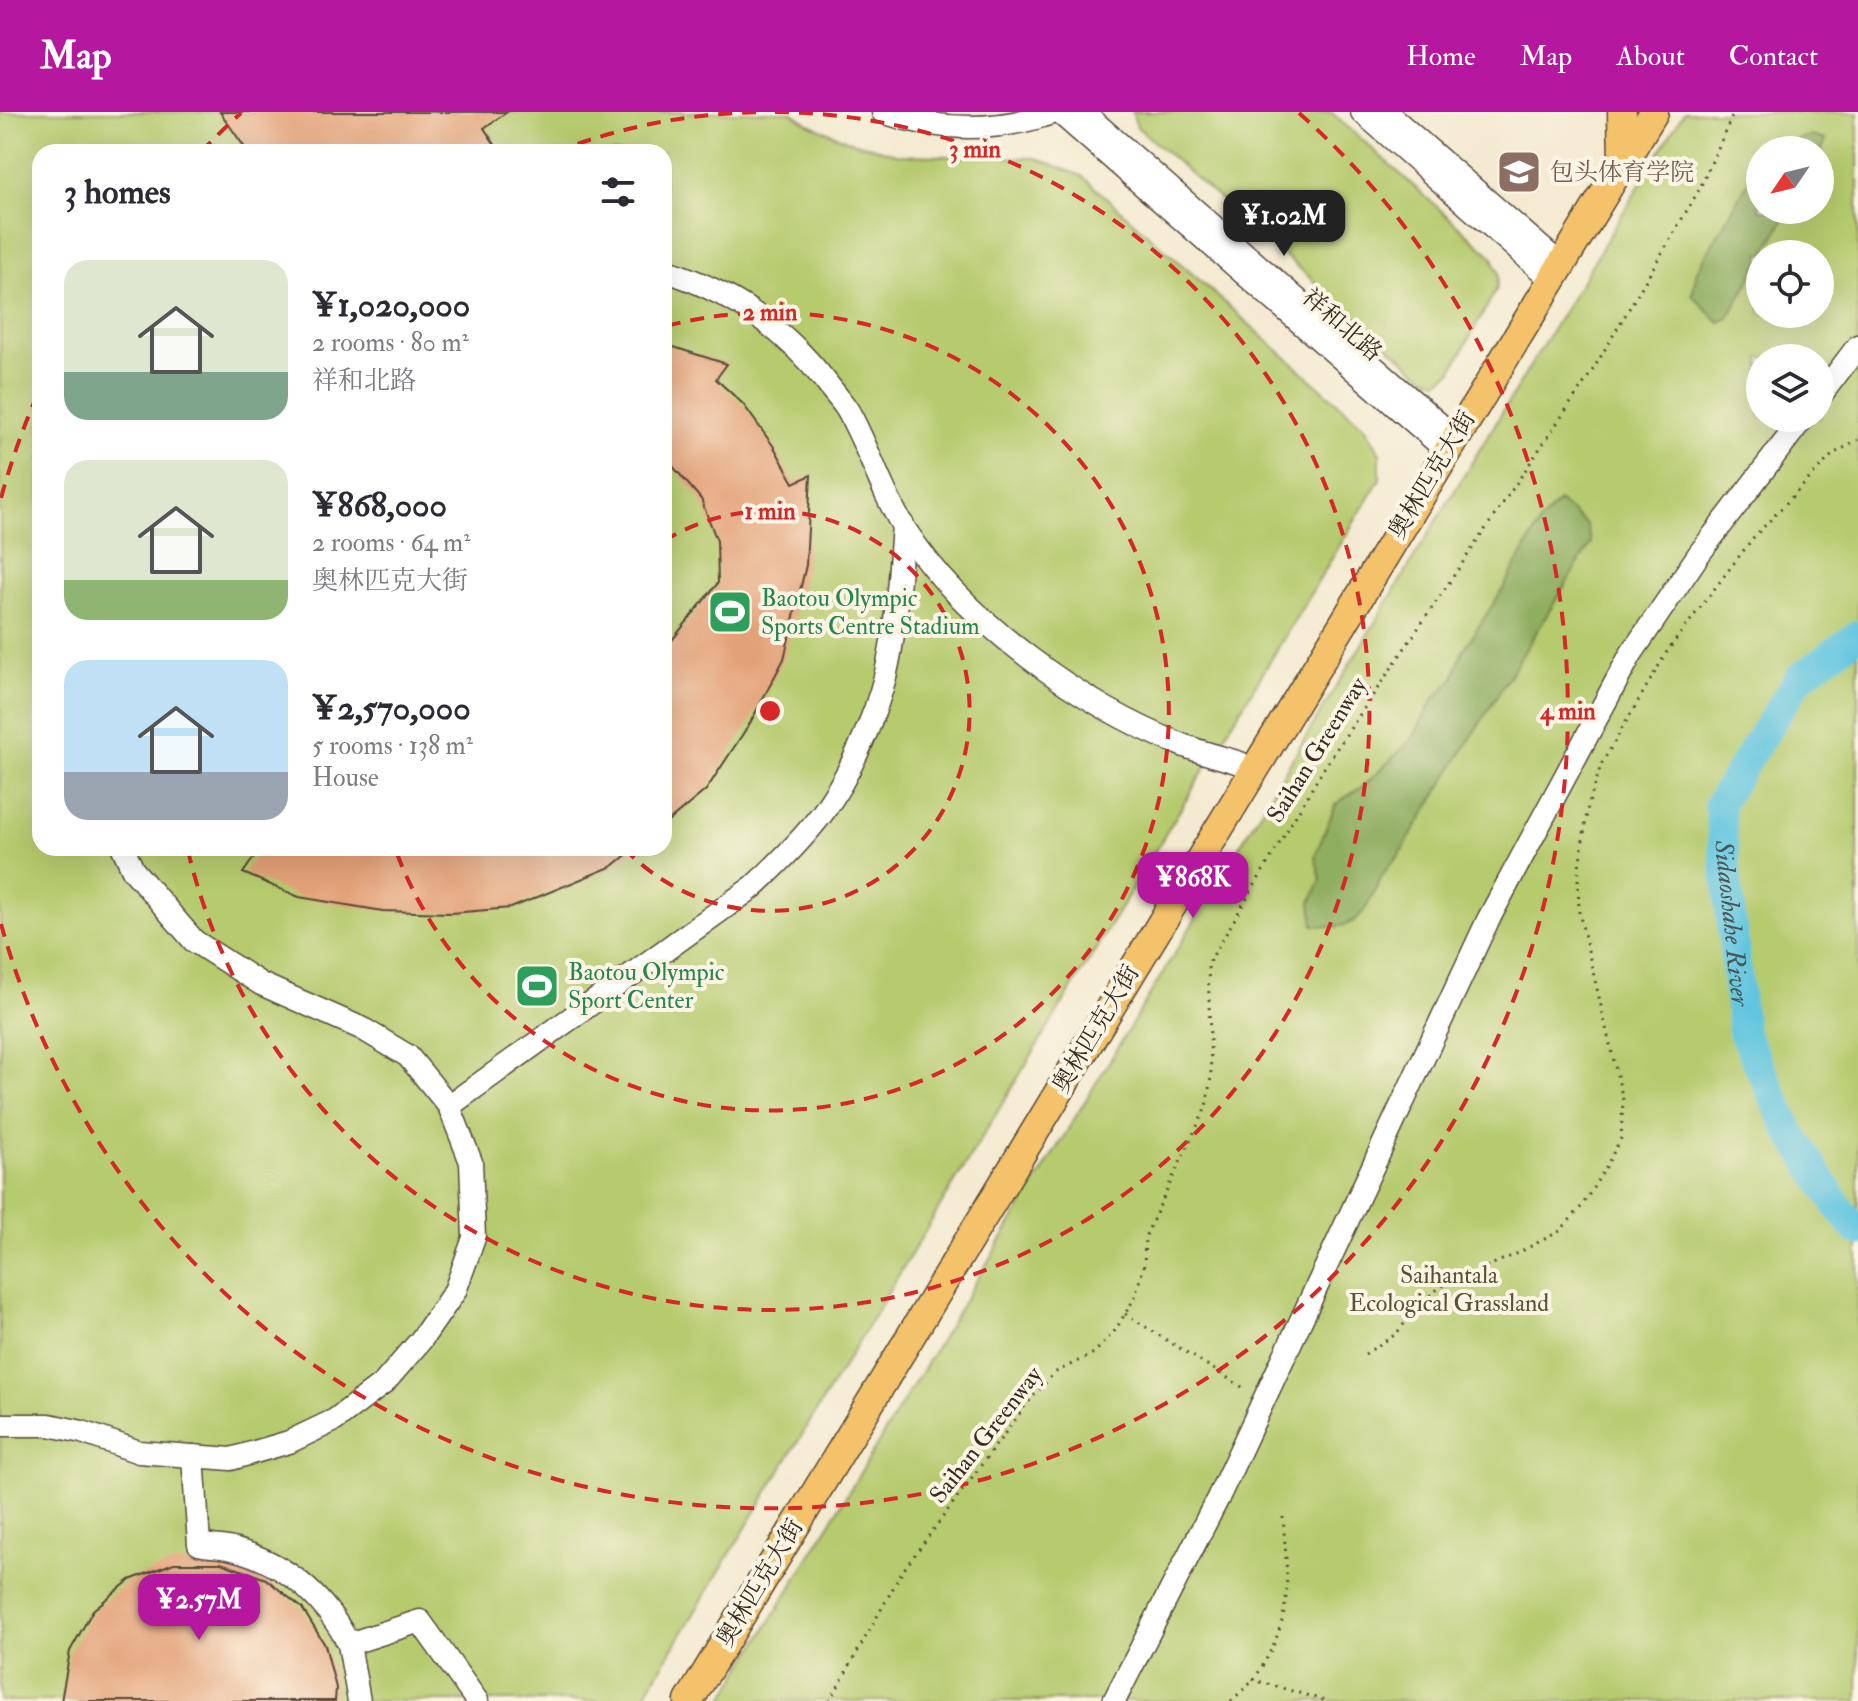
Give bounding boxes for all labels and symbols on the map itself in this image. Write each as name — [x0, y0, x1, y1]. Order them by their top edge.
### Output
text: 3 min — [949, 134, 1001, 165]
north arrow — [1746, 136, 1834, 224]
school or university icon: 包头体育学院 — [1495, 148, 1543, 196]
place label: 包头体育学院 — [1550, 157, 1694, 188]
pin: ¥1.02M — [1219, 190, 1349, 258]
street label: 祥和北路 — [1296, 282, 1388, 368]
text: 2 min — [743, 297, 798, 328]
street label: 奥林匹克大街 — [1382, 405, 1482, 545]
text: 1 min — [745, 496, 796, 527]
place label: Baotou Olympic Sports Centre Stadium — [761, 583, 980, 642]
sports icon: Baotou Olympic Sports Centre Stadium — [706, 588, 754, 636]
street label: Saihan Greenway — [1260, 671, 1374, 828]
text: 4 min — [1539, 696, 1596, 727]
centre of rings — [756, 697, 784, 725]
water label: Sidaoshahe River — [1707, 838, 1756, 1009]
pin: ¥868K — [1137, 852, 1249, 920]
place label: Baotou Olympic Sport Center — [568, 957, 725, 1016]
street label: 奥林匹克大街 — [1046, 959, 1146, 1099]
sports icon: Baotou Olympic Sport Center — [513, 962, 561, 1010]
park label: Saihantala Ecological Grassland — [1349, 1260, 1549, 1319]
street label: Saihan Greenway — [923, 1360, 1049, 1510]
street label: 奥林匹克大街 — [710, 1513, 810, 1653]
pin: ¥2.57M — [134, 1574, 264, 1642]

